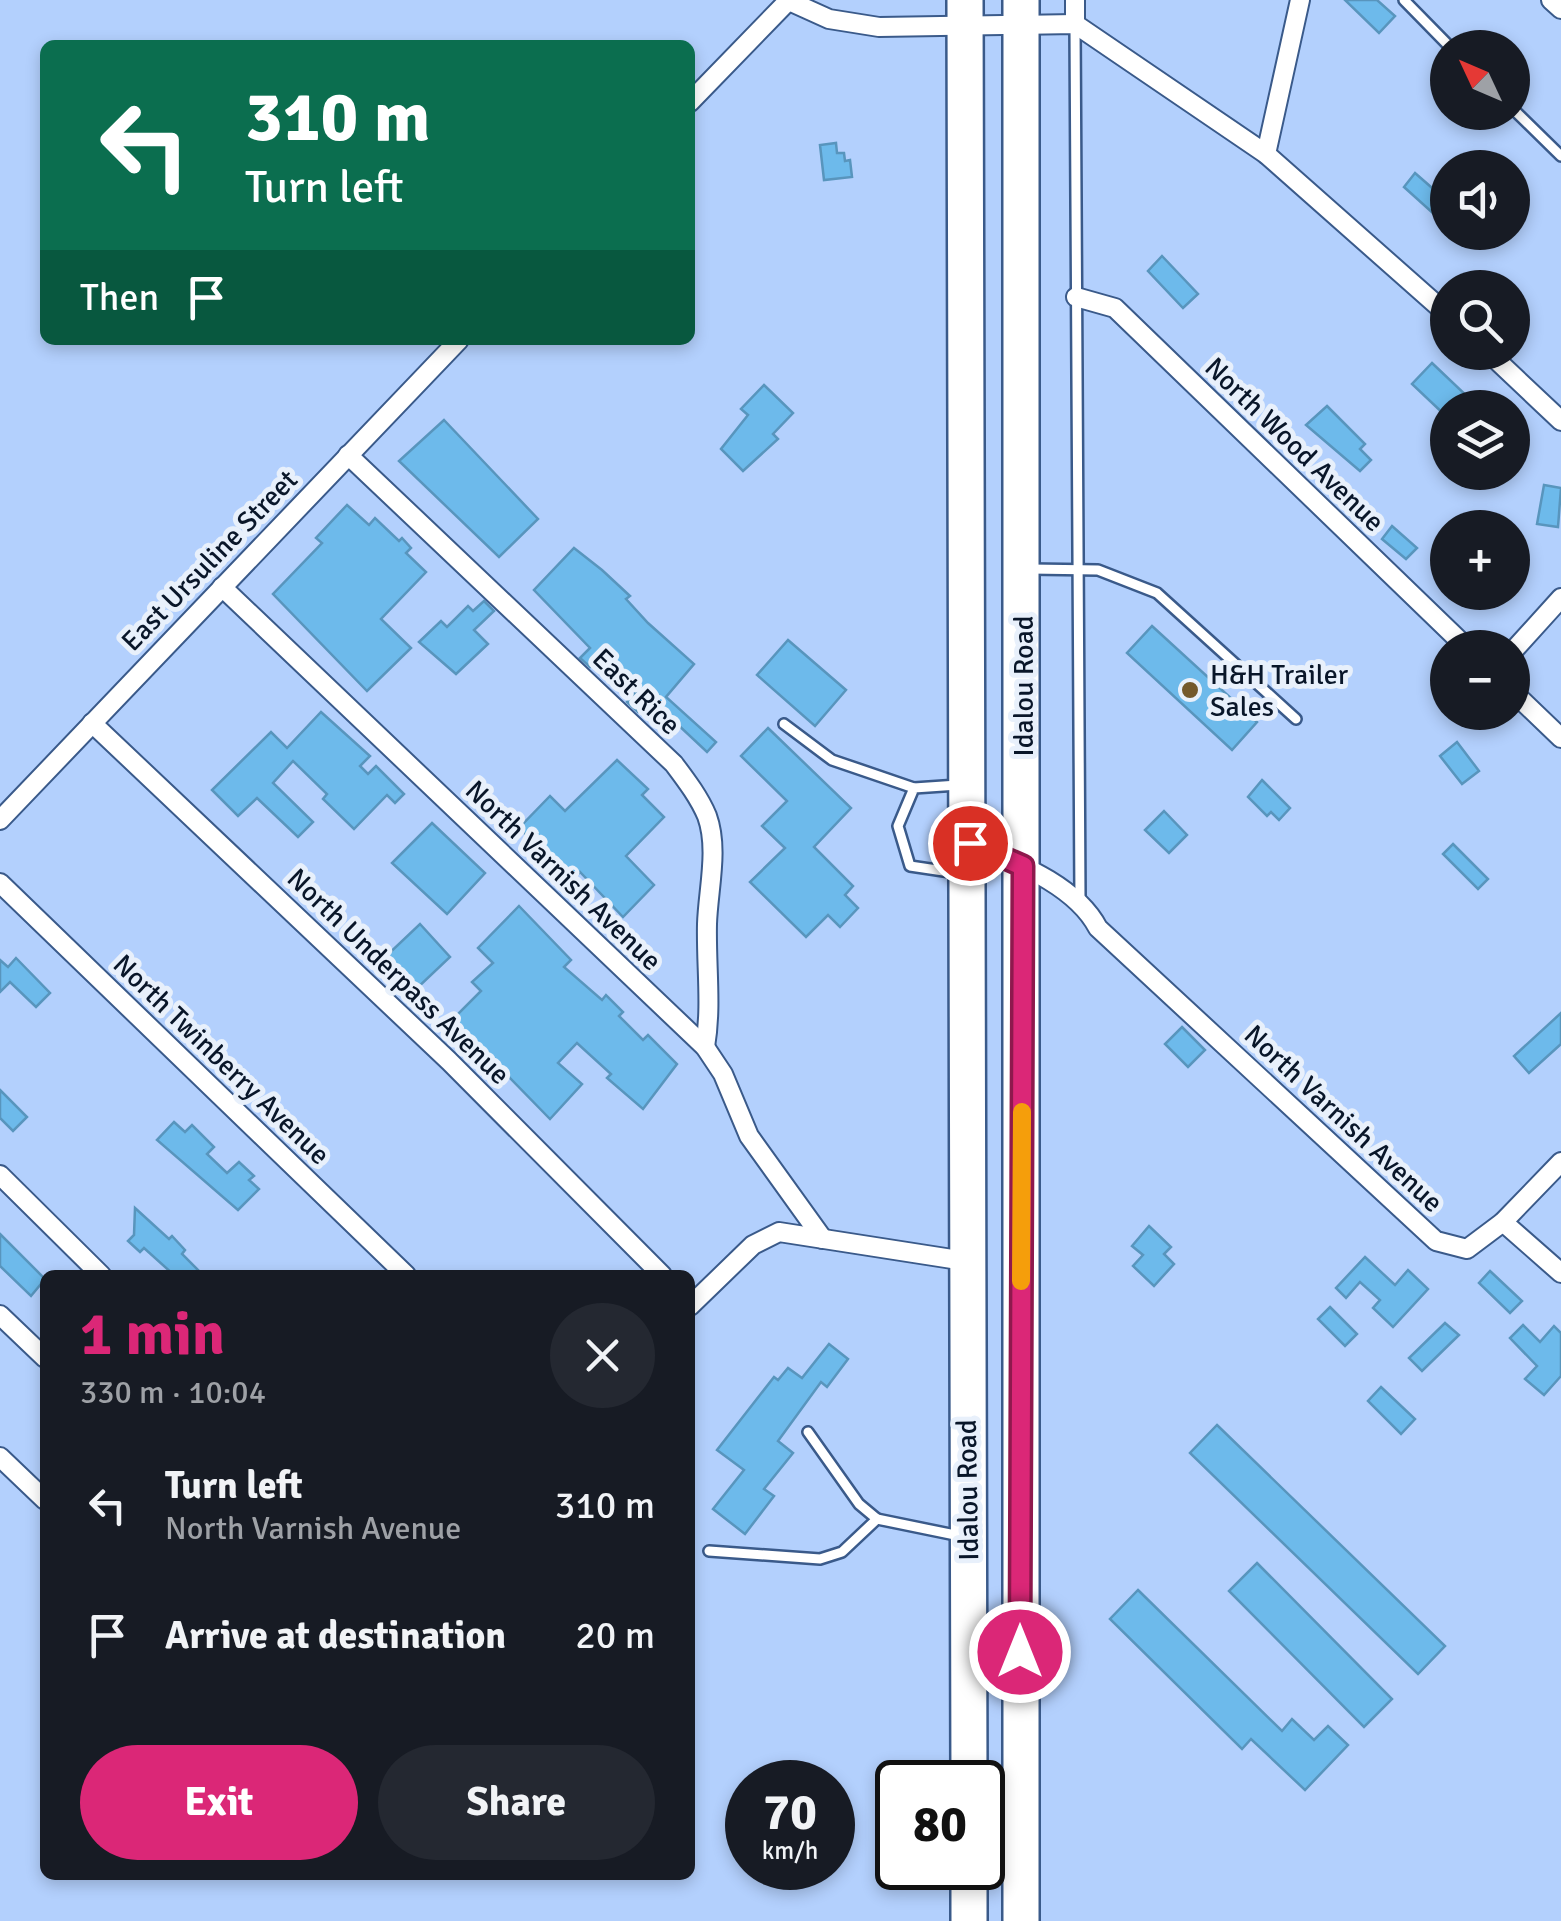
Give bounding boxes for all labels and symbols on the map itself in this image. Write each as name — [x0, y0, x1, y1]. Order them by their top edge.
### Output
north arrow — [1430, 30, 1530, 130]
street label: North Wood Avenue — [1198, 350, 1391, 539]
street label: East Ursuline Street — [115, 463, 305, 658]
street label: Idalou Road — [1007, 615, 1041, 757]
street label: East Rice — [585, 641, 688, 742]
place label: H&H Trailer Sales — [1210, 658, 1349, 724]
marker: H&H Trailer Sales — [1179, 679, 1201, 701]
street label: North Varnish Avenue — [458, 773, 668, 978]
pin — [928, 801, 1013, 886]
street label: North Underpass Avenue — [280, 862, 517, 1092]
street label: North Twinberry Avenue — [106, 947, 337, 1172]
street label: North Varnish Avenue — [1237, 1018, 1450, 1220]
street label: Idalou Road — [950, 1419, 986, 1561]
position arrow — [968, 1600, 1072, 1704]
speed limit sign: 80 — [875, 1760, 1005, 1890]

